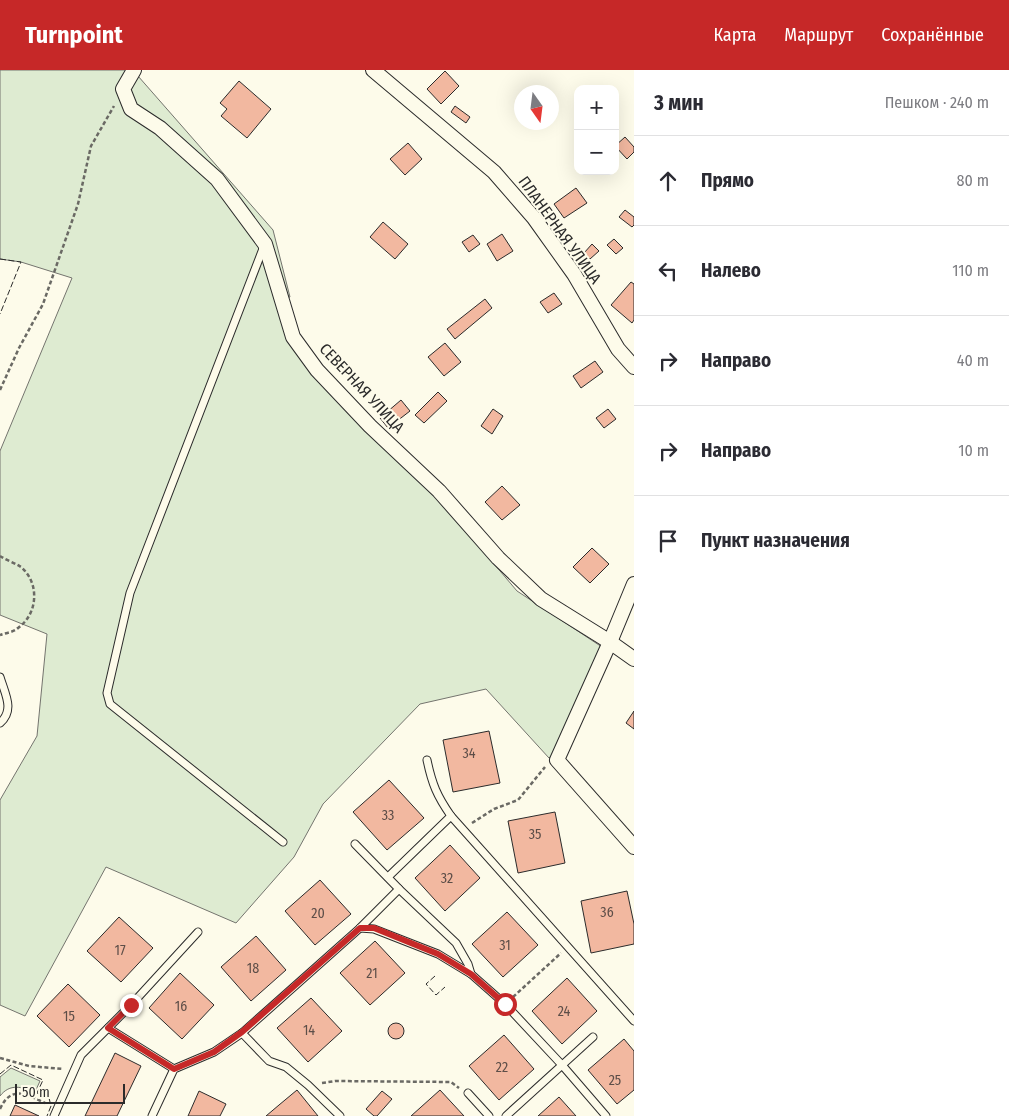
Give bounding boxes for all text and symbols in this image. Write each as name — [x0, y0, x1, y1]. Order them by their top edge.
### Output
text: Turnpoint — [25, 21, 123, 49]
text: Карта — [713, 24, 756, 46]
text: Маршрут — [784, 24, 853, 46]
text: Сохранённые — [881, 24, 984, 46]
north arrow — [514, 85, 559, 130]
map controls — [574, 85, 619, 175]
button: + — [574, 85, 619, 130]
text: 3 мин — [654, 90, 704, 116]
text: Пешком · 240 m — [885, 93, 989, 112]
button: − — [574, 130, 619, 175]
icon: ahead — [654, 167, 682, 195]
text: Прямо — [701, 169, 754, 192]
text: 80 m — [957, 171, 989, 190]
street label: ПЛАНЕРНАЯ УЛИЦА — [515, 173, 606, 288]
icon: left — [654, 257, 682, 285]
text: Налево — [701, 259, 761, 282]
text: 110 m — [952, 261, 989, 280]
street label: СЕВЕРНАЯ УЛИЦА — [316, 339, 409, 437]
icon: right — [654, 347, 682, 375]
text: Направо — [701, 349, 771, 372]
text: 40 m — [957, 351, 989, 370]
icon: right — [654, 437, 682, 465]
text: Направо — [701, 439, 771, 462]
text: 10 m — [958, 441, 989, 460]
icon: arrive — [654, 527, 682, 555]
text: Пункт назначения — [701, 529, 850, 552]
house number: 34 — [462, 745, 476, 762]
house number: 33 — [382, 807, 394, 824]
house number: 35 — [529, 826, 541, 843]
house number: 32 — [441, 870, 453, 887]
house number: 36 — [600, 904, 614, 921]
house number: 20 — [311, 905, 325, 922]
house number: 31 — [499, 937, 511, 954]
house number: 17 — [114, 942, 126, 959]
house number: 18 — [247, 960, 259, 977]
house number: 21 — [366, 965, 378, 982]
route start — [494, 993, 517, 1016]
route end — [120, 994, 143, 1017]
house number: 16 — [175, 998, 187, 1015]
house number: 24 — [558, 1003, 571, 1020]
house number: 15 — [63, 1008, 75, 1025]
house number: 14 — [303, 1022, 315, 1039]
house number: 22 — [496, 1059, 508, 1076]
house number: 25 — [609, 1072, 621, 1089]
scale bar — [15, 1081, 125, 1104]
text: 50 m — [22, 1084, 50, 1101]

